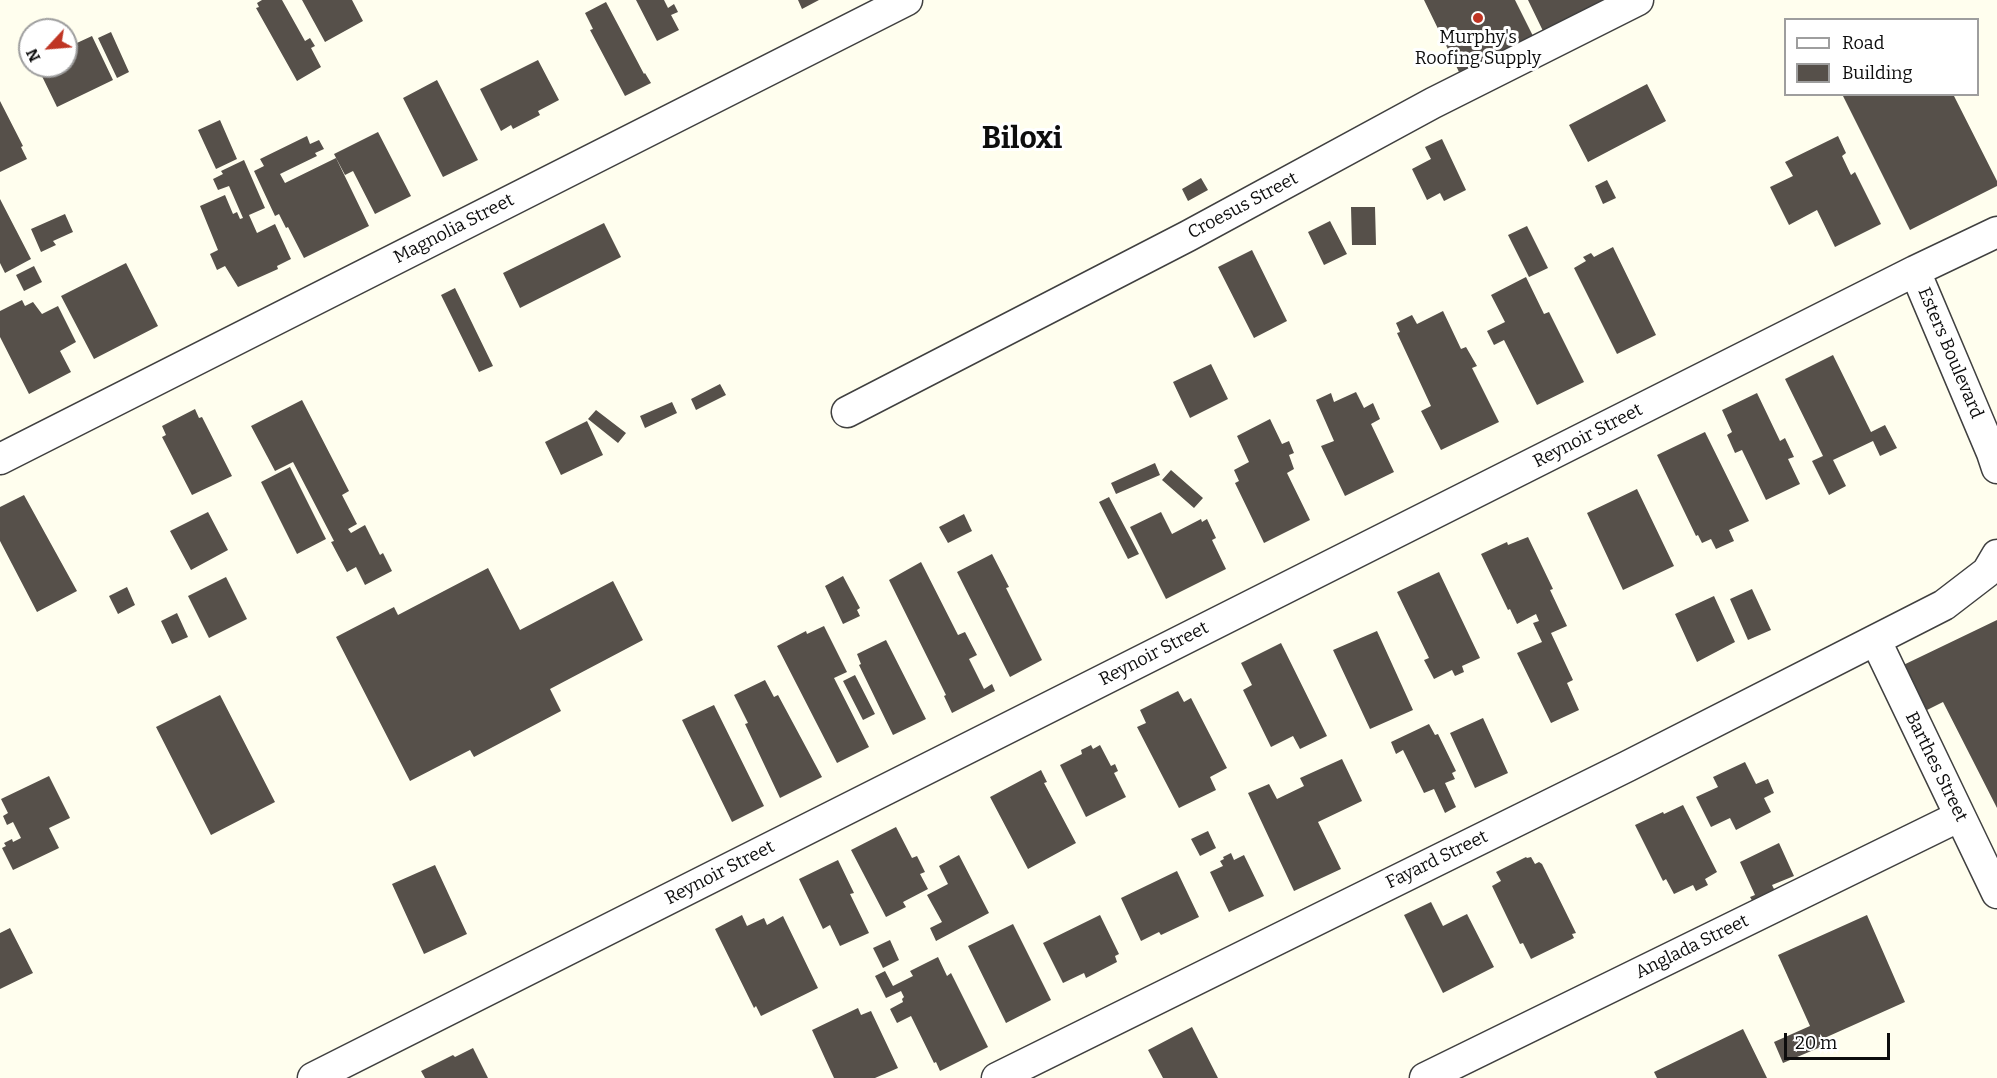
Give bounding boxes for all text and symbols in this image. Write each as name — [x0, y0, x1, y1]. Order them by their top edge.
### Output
marker: Murphy's Roofing Supply — [1471, 11, 1485, 25]
north arrow — [18, 18, 78, 78]
legend — [1784, 18, 1979, 96]
place label: Murphy's Roofing Supply — [1415, 27, 1541, 70]
text: Road — [1842, 32, 1884, 54]
text: N — [22, 46, 44, 65]
text: Building — [1842, 62, 1913, 84]
district label: Biloxi — [982, 122, 1062, 158]
street label: Croesus Street — [1184, 168, 1302, 244]
street label: Magnolia Street — [390, 189, 518, 269]
street label: Esters Boulevard — [1913, 284, 1987, 422]
street label: Reynoir Street — [1530, 399, 1646, 473]
street label: Reynoir Street — [1096, 617, 1212, 691]
street label: Barthes Street — [1900, 709, 1972, 825]
street label: Fayard Street — [1383, 826, 1491, 894]
street label: Reynoir Street — [662, 836, 778, 910]
street label: Anglada Street — [1632, 910, 1752, 984]
scale bar — [1787, 1021, 1894, 1059]
text: 20 m — [1795, 1032, 1837, 1054]

